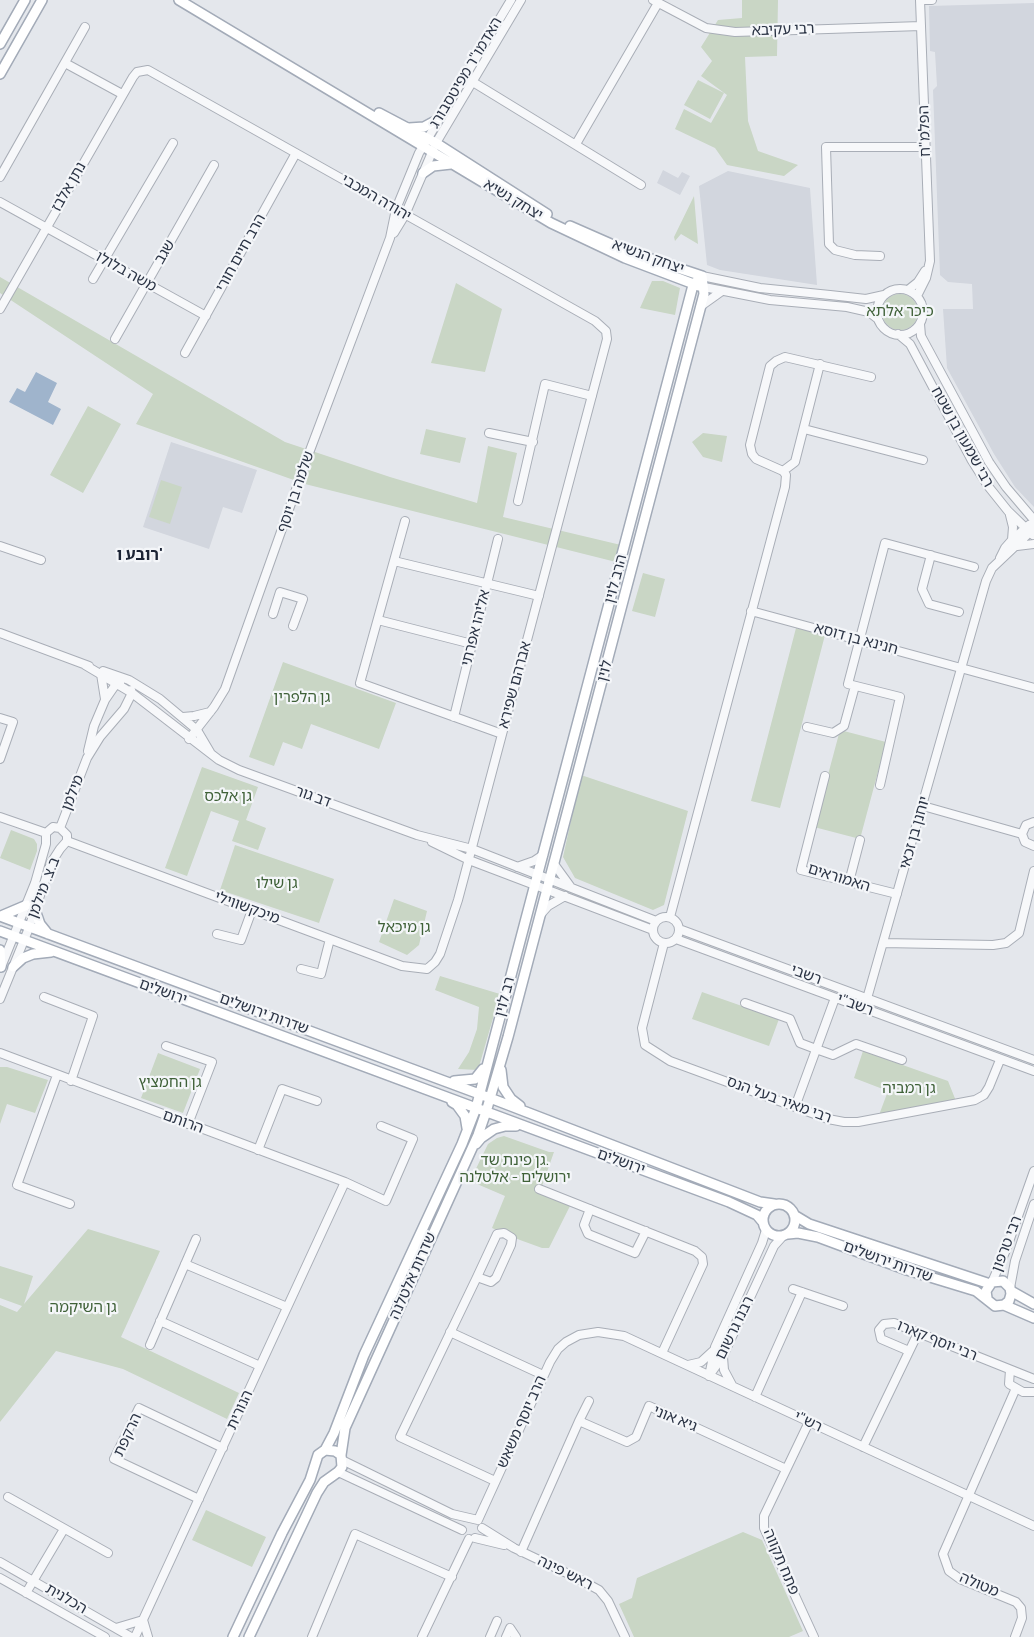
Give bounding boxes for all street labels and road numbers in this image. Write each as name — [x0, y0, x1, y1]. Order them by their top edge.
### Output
street label: האדמו"ר מפיטסבורג — [426, 14, 506, 132]
street label: רבי עקיבא — [751, 20, 815, 40]
street label: הפלמ"ח — [915, 105, 935, 157]
street label: נתן אלבז — [48, 159, 90, 215]
street label: יהודה המכבי — [338, 171, 414, 225]
street label: יצחק נשיא — [480, 175, 546, 225]
street label: הרב חיים חורי — [212, 211, 270, 295]
street label: יצחק הנשיא — [610, 236, 686, 278]
street label: שגב — [151, 237, 179, 267]
street label: משה בלולו — [93, 248, 159, 296]
street label: רבי שמעון בן שטח — [927, 384, 997, 490]
street label: שלמה בן יוסף — [274, 449, 318, 535]
street label: הרב לוין — [601, 553, 631, 605]
street label: אליהו אפרתי — [458, 588, 494, 668]
street label: חנינא בן דוסא — [812, 619, 900, 659]
street label: אברהם שפירא — [495, 639, 535, 731]
street label: לוין — [593, 658, 617, 684]
street label: מילמן — [58, 773, 88, 813]
street label: דב גור — [293, 782, 333, 812]
street label: יוחנן בן זכאי — [896, 794, 934, 872]
street label: ב.צ. מילמן — [24, 855, 64, 921]
street label: האמוראים — [806, 860, 872, 896]
street label: מיכקשווילי — [212, 888, 282, 928]
street label: רשבי — [788, 961, 824, 989]
street label: ירושלים — [137, 975, 189, 1009]
street label: רב לוין — [491, 975, 519, 1019]
street label: שדרות ירושלים — [217, 990, 311, 1038]
street label: רשב"י — [834, 990, 876, 1020]
street label: רבי מאיר בעל הנס — [724, 1073, 834, 1127]
street label: הרותם — [160, 1106, 206, 1138]
street label: ירושלים — [595, 1145, 647, 1179]
street label: רבי טרפון — [988, 1213, 1026, 1275]
street label: שדרות אלטלנה — [386, 1230, 440, 1322]
street label: שדרות ירושלים — [841, 1238, 935, 1286]
street label: רבנו גרשום — [712, 1293, 758, 1363]
street label: רבי יוסף קארו — [894, 1317, 980, 1365]
street label: הרב יוסף משאש — [494, 1373, 550, 1471]
street label: הנורית — [223, 1387, 257, 1433]
street label: גיא אוני — [650, 1402, 700, 1436]
street label: רש"י — [791, 1408, 825, 1436]
street label: הרקפת — [110, 1410, 146, 1460]
street label: פתח תקווה — [759, 1526, 803, 1598]
street label: ראש פינה — [534, 1552, 596, 1594]
street label: מטולה — [957, 1569, 1001, 1601]
street label: הכלנית — [42, 1580, 90, 1618]

